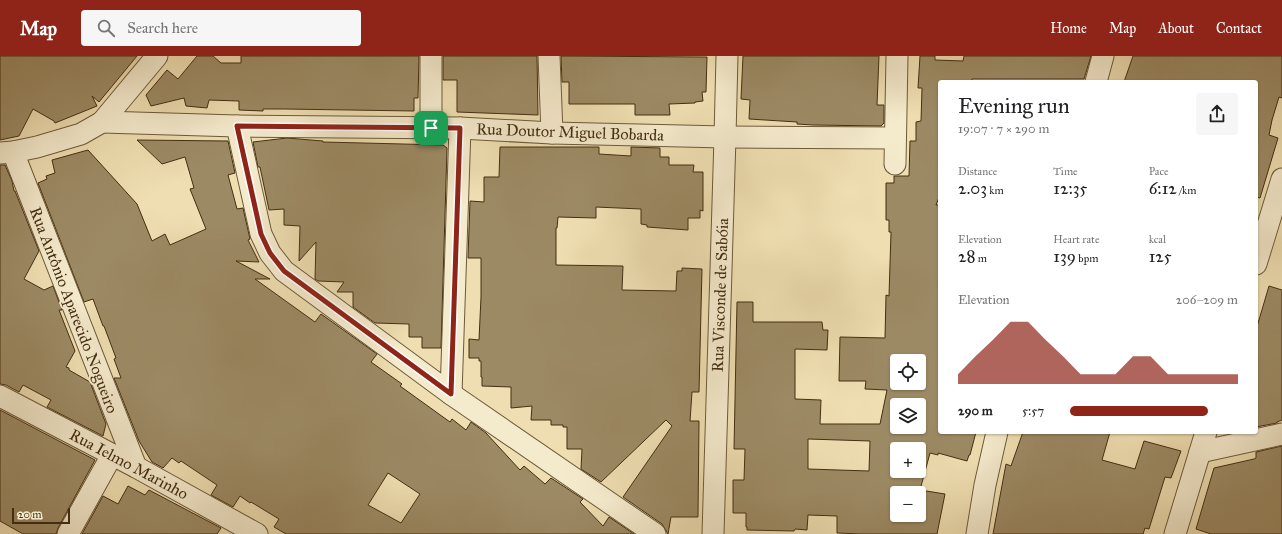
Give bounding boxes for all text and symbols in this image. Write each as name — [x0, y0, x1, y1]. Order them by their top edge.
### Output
search box — [81, 10, 361, 46]
text: Map — [20, 17, 57, 40]
icon: search — [95, 17, 117, 39]
text: Search here — [127, 19, 198, 37]
text: Home — [1050, 20, 1087, 37]
text: Map — [1109, 20, 1136, 37]
text: About — [1158, 20, 1194, 37]
text: Contact — [1216, 20, 1262, 37]
text: Evening run — [958, 92, 1070, 119]
button: share — [1196, 93, 1238, 135]
pin — [414, 111, 448, 145]
icon: arrive — [420, 117, 442, 139]
street label: Rua Doutor Miguel Bobarda — [476, 119, 664, 146]
text: 19:07 · 7 × 290 m — [958, 121, 1049, 137]
text: Distance — [958, 165, 997, 178]
text: Time — [1053, 165, 1078, 178]
text: Pace — [1149, 165, 1169, 178]
text: 2.03 — [958, 178, 987, 199]
text: 12:35 — [1053, 178, 1087, 199]
text: 6:12 — [1149, 178, 1177, 199]
text: km — [987, 184, 1004, 197]
text: /km — [1177, 184, 1196, 197]
street label: Rua Antônio Aparecido Nogueiro — [25, 204, 122, 416]
street label: Rua Visconde de Sabóia — [708, 217, 732, 372]
text: Elevation — [958, 233, 1002, 246]
text: Heart rate — [1053, 233, 1100, 246]
text: kcal — [1149, 233, 1166, 246]
text: 28 — [958, 246, 975, 267]
text: 139 — [1053, 246, 1076, 267]
text: 125 — [1149, 246, 1172, 267]
text: m — [975, 252, 987, 265]
text: bpm — [1076, 252, 1098, 265]
text: Elevation — [958, 292, 1010, 308]
text: 206–209 m — [1176, 292, 1238, 308]
map controls — [890, 354, 926, 522]
button: locate — [890, 354, 926, 390]
button: layers — [890, 398, 926, 434]
text: 290 m — [958, 403, 993, 419]
text: 5:57 — [1022, 403, 1044, 419]
street label: Rua Ielmo Marinho — [66, 425, 192, 503]
button: + — [890, 442, 926, 478]
button: − — [890, 486, 926, 522]
scale bar — [12, 506, 70, 525]
text: 20 m — [18, 508, 41, 521]

